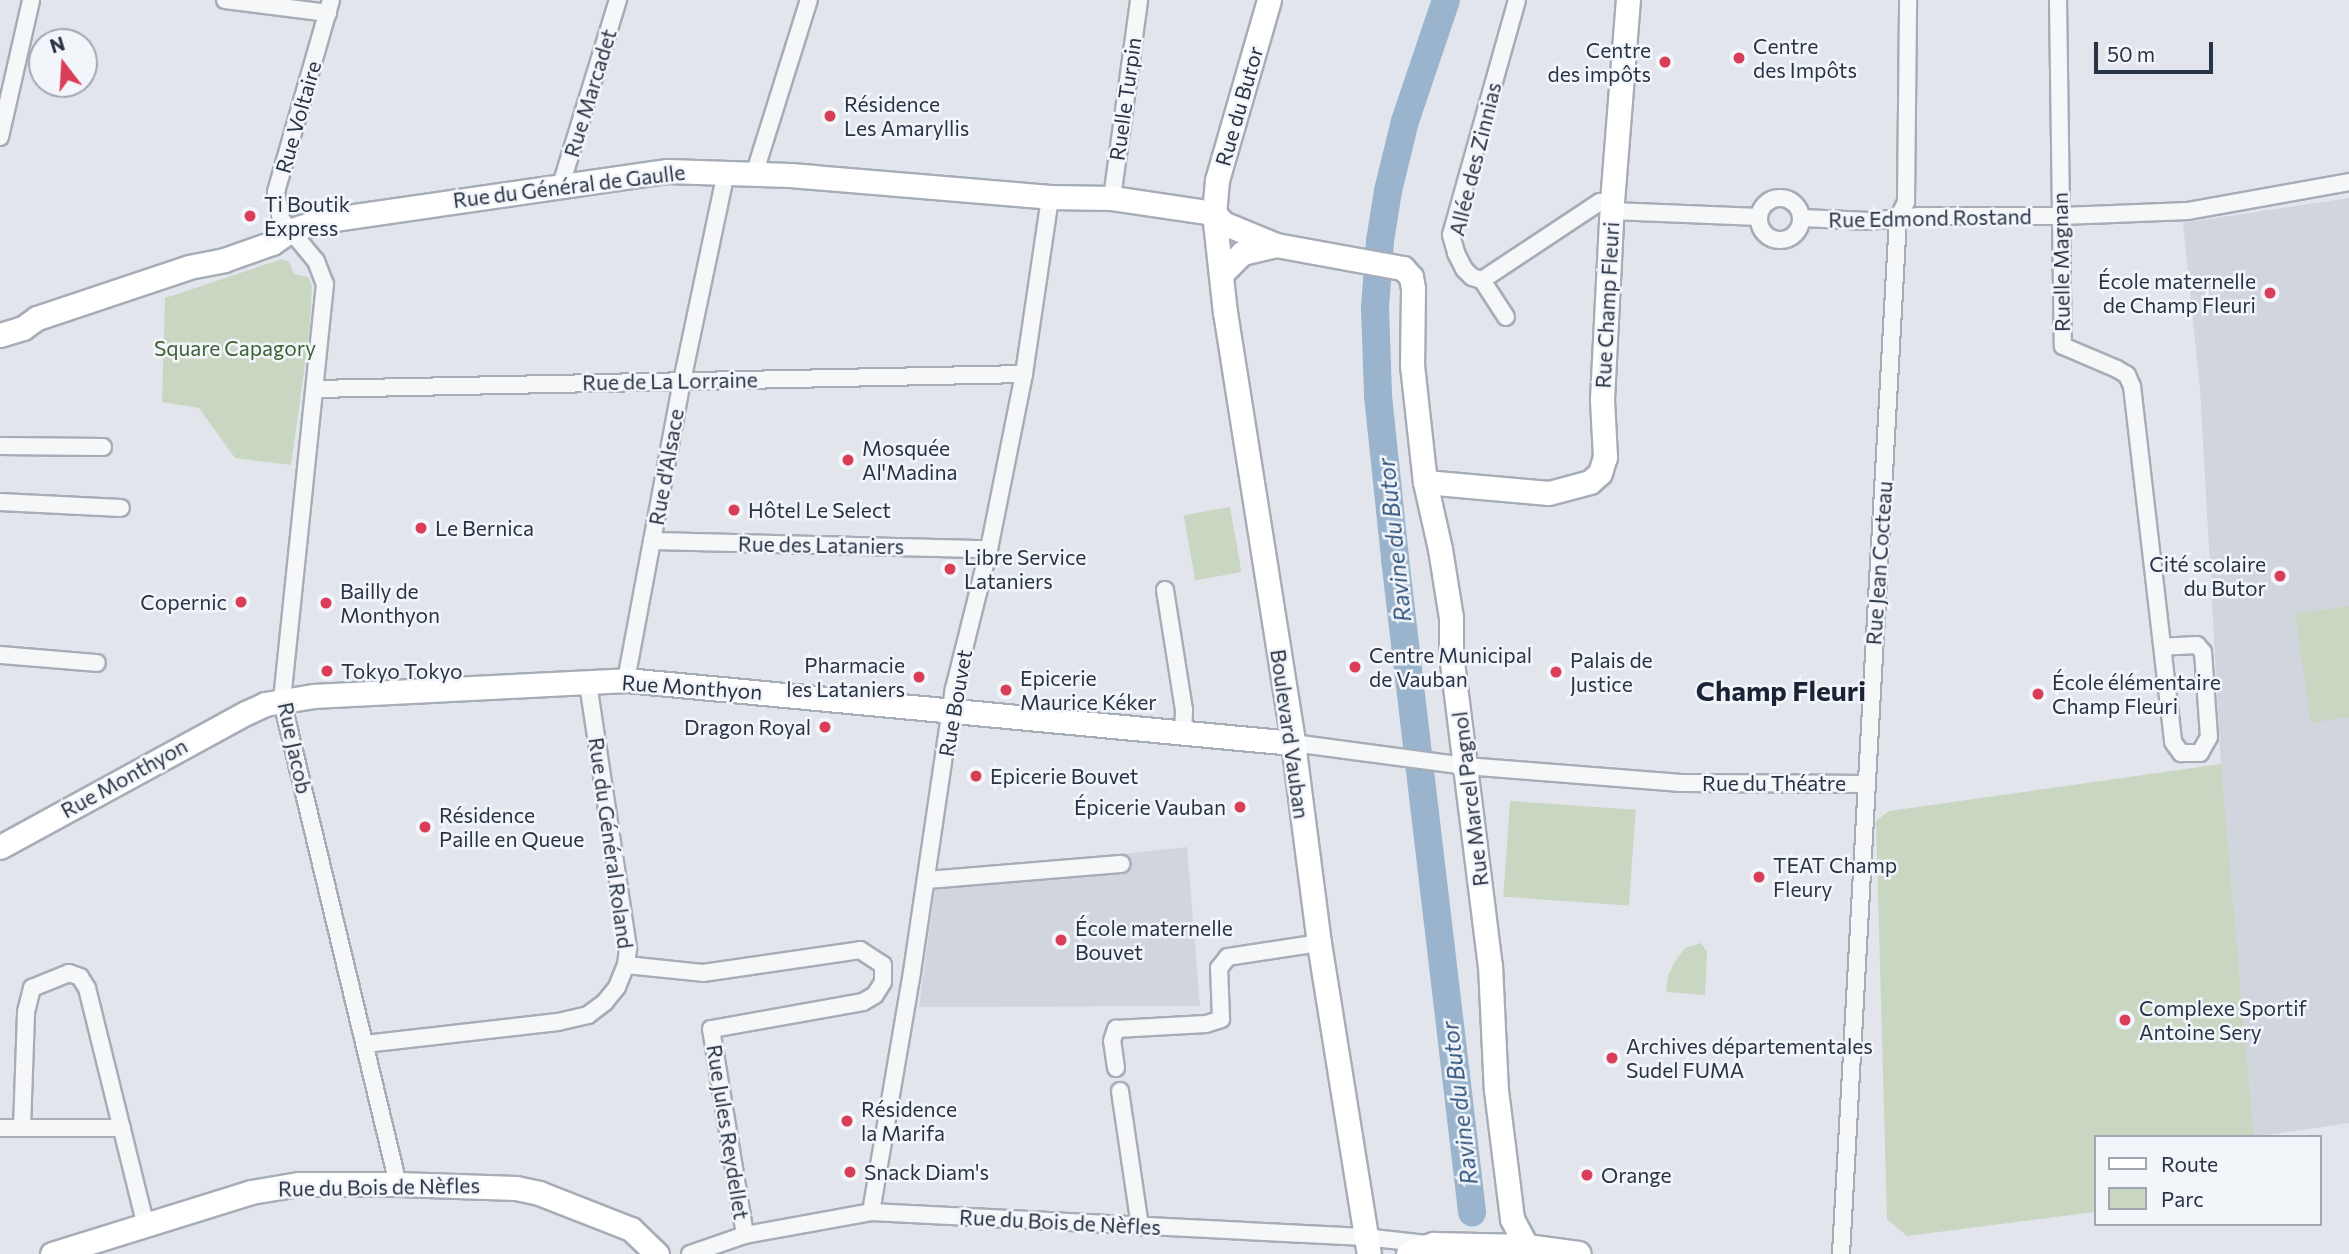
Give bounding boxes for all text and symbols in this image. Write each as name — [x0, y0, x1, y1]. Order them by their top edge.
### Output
street label: Rue Marcadet — [559, 26, 621, 160]
north arrow — [28, 28, 98, 98]
scale bar — [2097, 28, 2216, 72]
text: N — [47, 31, 67, 57]
place label: Centre des Impôts — [1753, 33, 1857, 83]
street label: Ruelle Turpin — [1104, 36, 1146, 162]
place label: Centre des impôts — [1548, 37, 1651, 87]
text: 50 m — [2107, 41, 2155, 66]
street label: Rue du Butor — [1210, 43, 1268, 169]
marker: Centre des Impôts — [1731, 50, 1747, 66]
marker: Centre des impôts — [1657, 54, 1673, 70]
street label: Rue Voltaire — [270, 58, 326, 176]
street label: Allée des Zinnias — [1444, 79, 1506, 239]
place label: Résidence Les Amaryllis — [844, 91, 969, 141]
marker: Résidence Les Amaryllis — [822, 108, 838, 124]
street label: Rue du Général de Gaulle — [451, 159, 687, 213]
place label: Ti Boutik Express — [264, 191, 350, 241]
street label: Ruelle Magnan — [2047, 192, 2075, 332]
street label: Rue Edmond Rostand — [1828, 204, 2032, 232]
marker: Ti Boutik Express — [242, 208, 258, 224]
street label: Rue Champ Fleuri — [1590, 221, 1624, 389]
place label: École maternelle de Champ Fleuri — [2098, 268, 2256, 318]
marker: École maternelle de Champ Fleuri — [2262, 285, 2278, 301]
park label: Square Capagory — [154, 335, 316, 361]
street label: Rue de La Lorraine — [582, 367, 758, 395]
street label: Rue d'Alsace — [643, 407, 689, 527]
place label: Mosquée Al'Madina — [862, 435, 957, 485]
marker: Mosquée Al'Madina — [840, 452, 856, 468]
water label: Ravine du Butor — [1372, 457, 1416, 623]
street label: Rue Jean Cocteau — [1861, 480, 1897, 646]
place label: Hôtel Le Select — [748, 497, 891, 523]
marker: Hôtel Le Select — [726, 502, 742, 518]
place label: Le Bernica — [435, 515, 534, 541]
marker: Le Bernica — [413, 520, 429, 536]
street label: Rue des Lataniers — [738, 531, 904, 559]
place label: Libre Service Lataniers — [964, 544, 1086, 594]
place label: Cité scolaire du Butor — [2149, 551, 2266, 601]
marker: Libre Service Lataniers — [942, 561, 958, 577]
marker: Cité scolaire du Butor — [2272, 568, 2288, 584]
place label: Bailly de Monthyon — [340, 578, 440, 628]
place label: Copernic — [140, 589, 227, 615]
marker: Copernic — [233, 594, 249, 610]
marker: Bailly de Monthyon — [318, 595, 334, 611]
place label: Centre Municipal de Vauban — [1369, 642, 1532, 692]
street label: Rue Bouvet — [933, 647, 977, 759]
place label: Palais de Justice — [1570, 647, 1653, 697]
street label: Boulevard Vauban — [1266, 648, 1314, 820]
place label: Pharmacie les Lataniers — [786, 652, 905, 702]
place label: Tokyo Tokyo — [341, 658, 463, 684]
marker: Centre Municipal de Vauban — [1347, 659, 1363, 675]
marker: Tokyo Tokyo — [319, 663, 335, 679]
marker: Palais de Justice — [1548, 664, 1564, 680]
place label: Epicerie Maurice Kéker — [1020, 665, 1157, 715]
marker: Pharmacie les Lataniers — [911, 669, 927, 685]
place label: École élémentaire Champ Fleuri — [2052, 669, 2221, 719]
street label: Rue Monthyon — [621, 670, 763, 704]
district label: Champ Fleuri — [1696, 673, 1866, 707]
marker: Epicerie Maurice Kéker — [998, 682, 1014, 698]
marker: École élémentaire Champ Fleuri — [2030, 686, 2046, 702]
street label: Rue Jacob — [273, 700, 317, 796]
street label: Rue Marcel Pagnol — [1447, 710, 1493, 888]
place label: Dragon Royal — [684, 714, 811, 740]
marker: Dragon Royal — [817, 719, 833, 735]
street label: Rue Monthyon — [56, 733, 192, 823]
street label: Rue du Général Roland — [584, 736, 638, 950]
place label: Epicerie Bouvet — [990, 763, 1138, 789]
marker: Epicerie Bouvet — [968, 768, 984, 784]
street label: Rue du Théatre — [1702, 770, 1846, 796]
place label: Épicerie Vauban — [1074, 794, 1226, 820]
marker: Épicerie Vauban — [1232, 799, 1248, 815]
place label: Résidence Paille en Queue — [439, 802, 584, 852]
marker: Résidence Paille en Queue — [417, 819, 433, 835]
place label: TEAT Champ Fleury — [1773, 852, 1897, 902]
marker: TEAT Champ Fleury — [1751, 869, 1767, 885]
place label: École maternelle Bouvet — [1075, 915, 1233, 965]
marker: École maternelle Bouvet — [1053, 932, 1069, 948]
place label: Complexe Sportif Antoine Sery — [2139, 995, 2307, 1045]
marker: Complexe Sportif Antoine Sery — [2117, 1012, 2133, 1028]
water label: Ravine du Butor — [1435, 1020, 1483, 1186]
place label: Archives départementales Sudel FUMA — [1626, 1033, 1873, 1083]
street label: Rue Jules Reydellet — [702, 1043, 754, 1221]
marker: Archives départementales Sudel FUMA — [1604, 1050, 1620, 1066]
place label: Résidence la Marifa — [861, 1096, 957, 1146]
marker: Résidence la Marifa — [839, 1113, 855, 1129]
legend — [2094, 1135, 2321, 1226]
text: Route — [2161, 1151, 2218, 1176]
place label: Snack Diam's — [864, 1159, 989, 1185]
place label: Orange — [1601, 1162, 1672, 1188]
marker: Snack Diam's — [842, 1164, 858, 1180]
marker: Orange — [1579, 1167, 1595, 1183]
street label: Rue du Bois de Nèfles — [278, 1173, 480, 1201]
text: Parc — [2161, 1186, 2204, 1211]
street label: Rue du Bois de Nèfles — [958, 1204, 1162, 1240]

